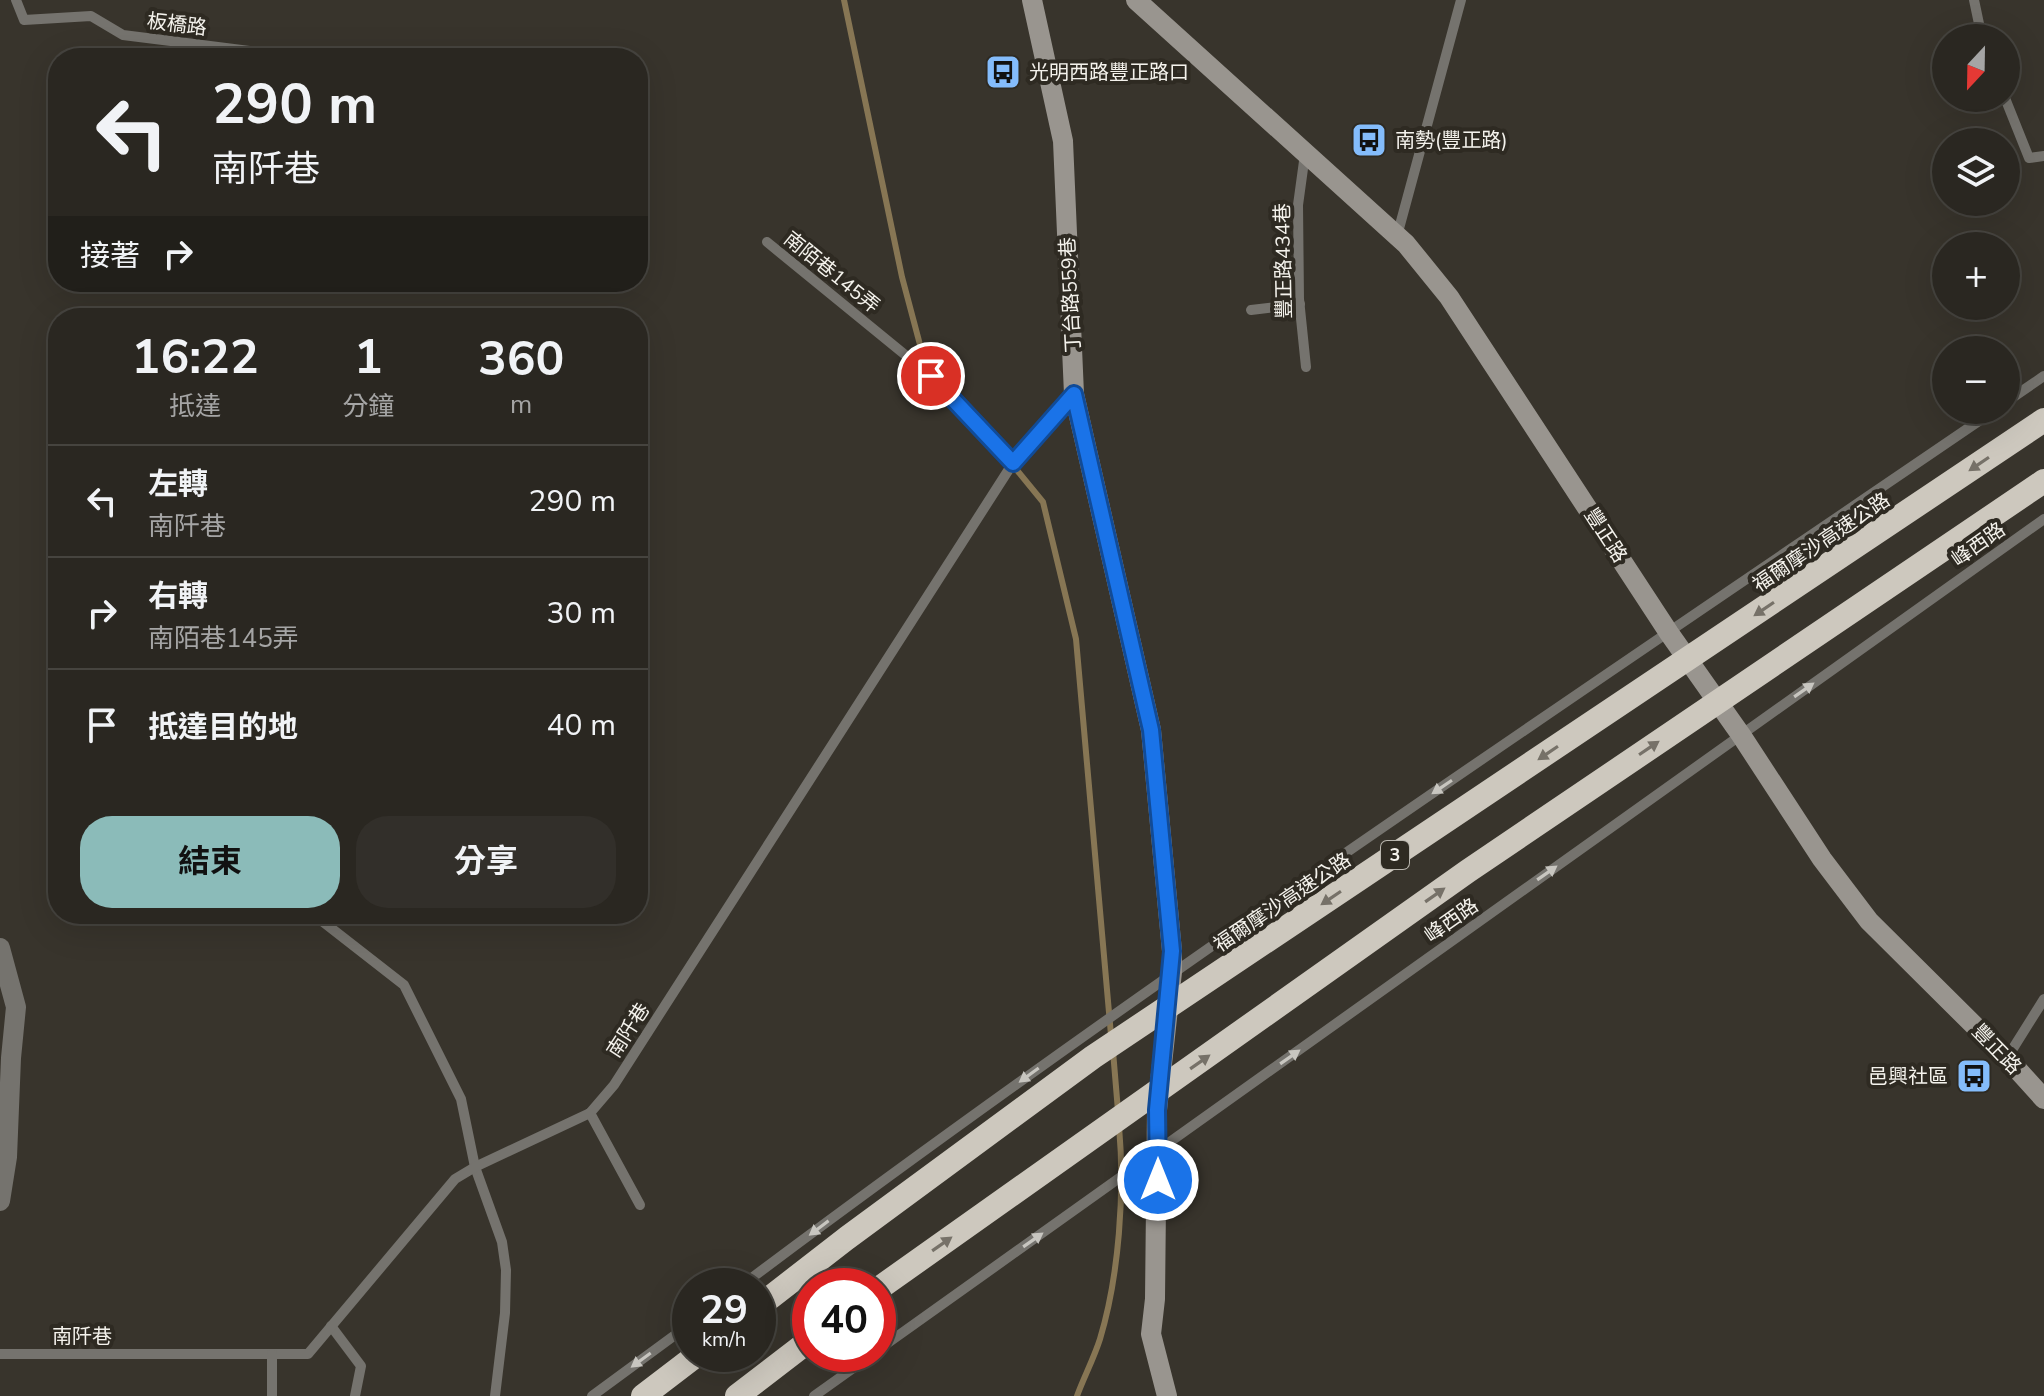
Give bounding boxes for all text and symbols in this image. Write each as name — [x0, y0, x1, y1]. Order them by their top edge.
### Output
street label: 板橋路 — [146, 7, 208, 42]
north arrow — [1932, 24, 2020, 112]
map controls — [1932, 24, 2020, 424]
bus stop icon: 光明西路豐正路口 — [984, 53, 1022, 91]
place label: 光明西路豐正路口 — [1029, 59, 1189, 86]
text: 290 m — [212, 66, 377, 143]
icon: left — [80, 80, 184, 184]
bus stop icon: 南勢(豐正路) — [1350, 121, 1388, 159]
place label: 南勢(豐正路) — [1395, 127, 1508, 154]
button: layers — [1932, 128, 2020, 216]
text: 南阡巷 — [212, 145, 320, 194]
street label: 豐正路434巷 — [1269, 203, 1298, 319]
street label: 南陌巷145弄 — [778, 225, 885, 319]
icon: right — [156, 232, 200, 276]
button: + — [1932, 232, 2020, 320]
text: 接著 — [80, 236, 140, 277]
street label: 丁台路559巷 — [1054, 236, 1087, 354]
text: 16:22 — [132, 324, 259, 390]
text: 1 — [354, 324, 383, 390]
text: 360 — [478, 326, 564, 392]
button: − — [1932, 336, 2020, 424]
pin — [897, 342, 965, 410]
icon: arrive — [909, 354, 953, 398]
text: m — [510, 387, 532, 422]
text: 抵達 — [169, 389, 221, 424]
text: 分鐘 — [342, 389, 394, 424]
one-way arrow — [1969, 456, 1990, 471]
text: 左轉 — [148, 464, 208, 505]
icon: left — [80, 479, 124, 523]
text: 290 m — [529, 481, 616, 522]
street label: 福爾摩沙高速公路 — [1747, 486, 1895, 598]
street label: 豐正路 — [1578, 503, 1633, 568]
text: 南阡巷 — [148, 509, 226, 544]
street label: 峰西路 — [1946, 516, 2011, 573]
text: 右轉 — [148, 576, 208, 617]
icon: right — [80, 591, 124, 635]
text: 30 m — [547, 593, 616, 634]
one-way arrow — [1753, 601, 1774, 616]
text: 南陌巷145弄 — [148, 621, 299, 656]
one-way arrow — [1794, 683, 1815, 698]
icon: arrive — [80, 703, 124, 747]
text: 40 m — [547, 705, 616, 746]
text: 抵達目的地 — [148, 707, 298, 748]
one-way arrow — [1639, 741, 1660, 756]
one-way arrow — [1537, 746, 1558, 761]
one-way arrow — [1432, 779, 1453, 794]
button: 結束 — [80, 816, 340, 908]
button: 分享 — [356, 816, 616, 908]
road number: 3 — [1381, 841, 1409, 869]
street label: 福爾摩沙高速公路 — [1208, 846, 1356, 958]
one-way arrow — [1537, 866, 1558, 881]
one-way arrow — [1424, 888, 1445, 903]
one-way arrow — [1321, 890, 1342, 905]
street label: 峰西路 — [1419, 892, 1484, 949]
street label: 南阡巷 — [601, 998, 656, 1063]
street label: 豐正路 — [1966, 1018, 2027, 1080]
one-way arrow — [1279, 1049, 1301, 1065]
one-way arrow — [1189, 1054, 1211, 1070]
bus stop icon: 邑興社區 — [1955, 1057, 1993, 1095]
place label: 邑興社區 — [1868, 1063, 1948, 1090]
one-way arrow — [1018, 1066, 1039, 1082]
position arrow — [1116, 1138, 1200, 1222]
one-way arrow — [809, 1219, 829, 1235]
one-way arrow — [1022, 1233, 1043, 1248]
one-way arrow — [931, 1236, 952, 1252]
speed limit sign: 40 — [792, 1268, 896, 1372]
text: 29 — [700, 1283, 748, 1337]
street label: 南阡巷 — [52, 1323, 112, 1350]
text: km/h — [702, 1326, 746, 1353]
one-way arrow — [630, 1352, 652, 1368]

